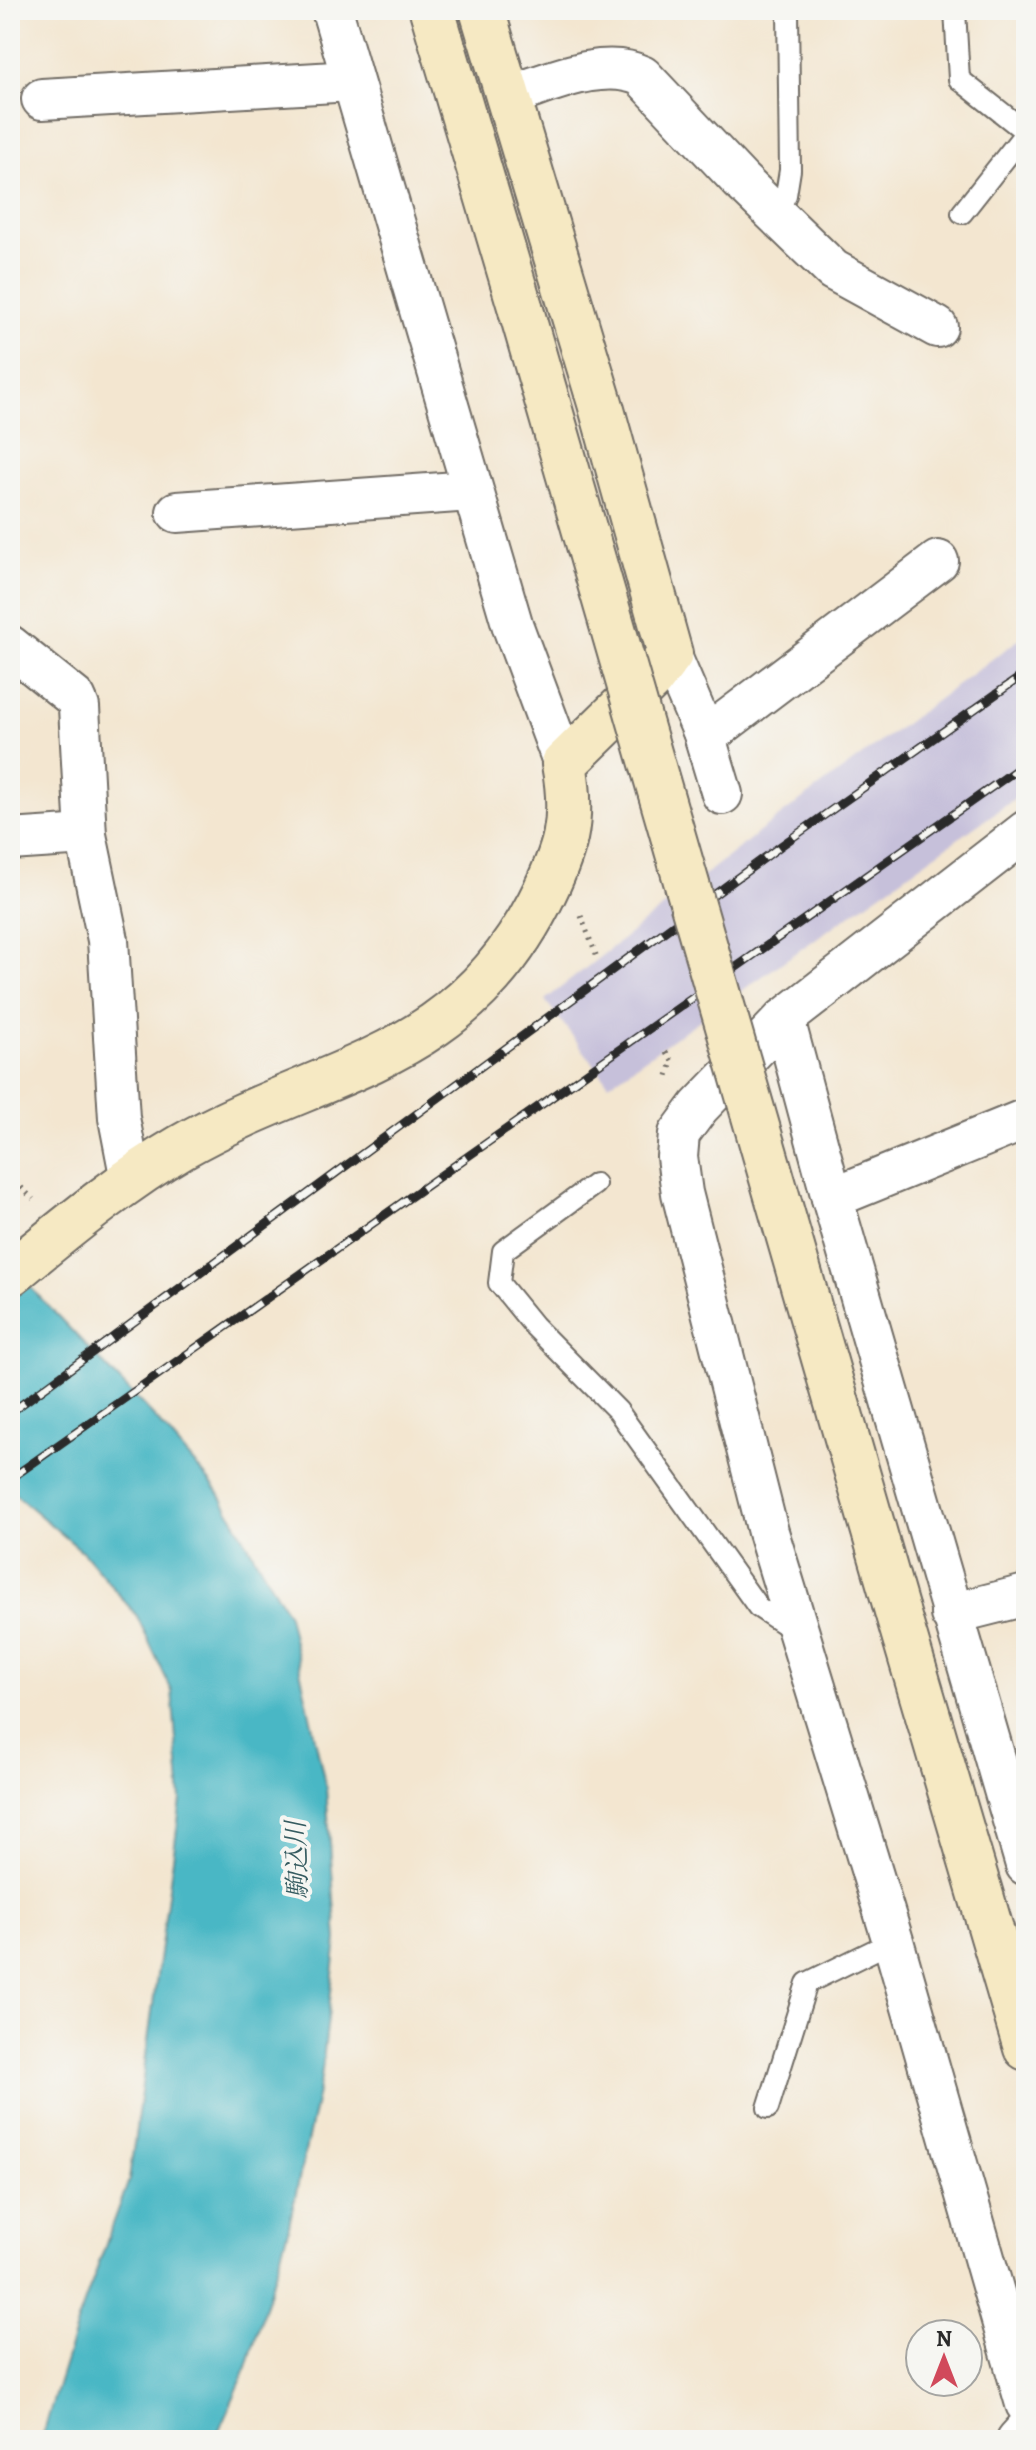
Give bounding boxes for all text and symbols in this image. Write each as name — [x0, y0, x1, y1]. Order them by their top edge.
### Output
water label: 駒込川 — [278, 1817, 316, 1900]
north arrow — [904, 2318, 984, 2398]
text: N — [936, 2324, 952, 2354]

